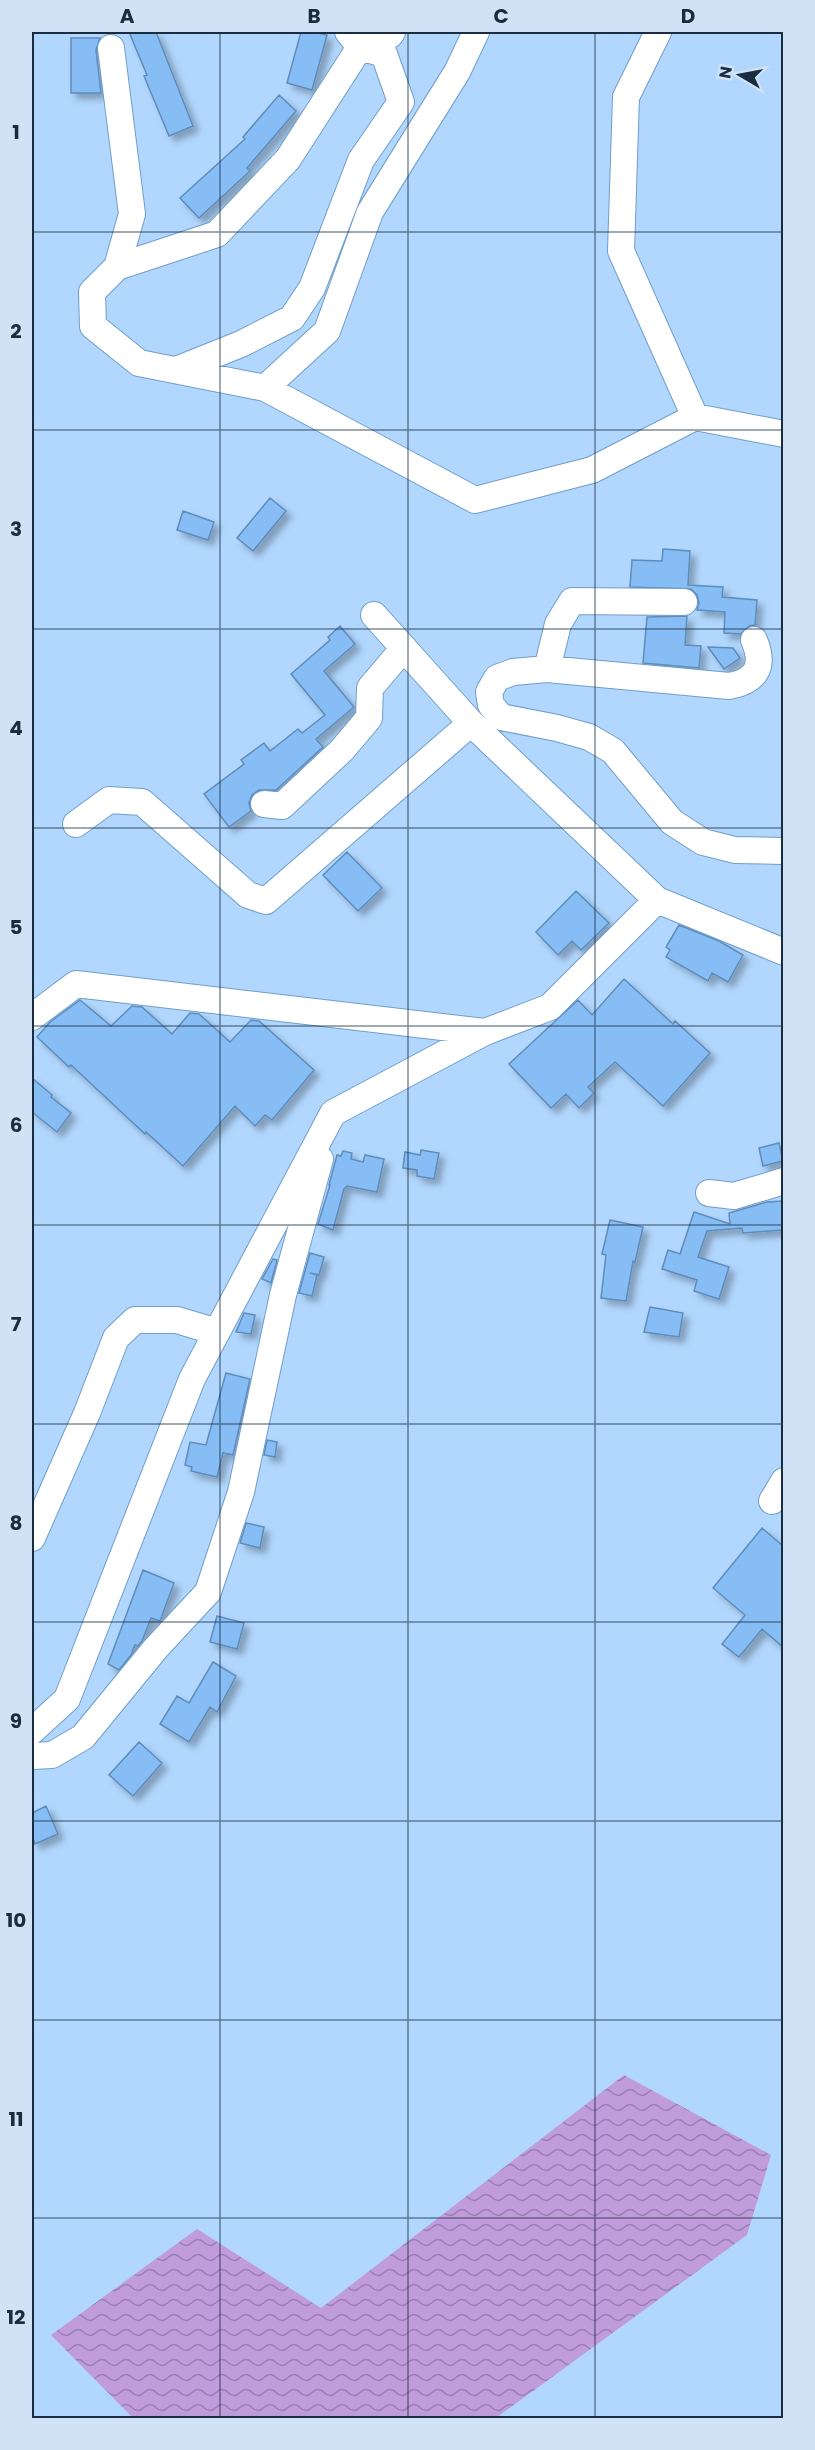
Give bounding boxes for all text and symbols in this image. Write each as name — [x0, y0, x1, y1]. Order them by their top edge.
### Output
text: A — [120, 2, 135, 30]
text: B — [307, 2, 321, 30]
text: C — [493, 2, 509, 30]
text: D — [681, 2, 695, 30]
north arrow — [710, 45, 770, 105]
text: N — [713, 65, 738, 80]
text: 1 — [12, 118, 20, 146]
text: 2 — [10, 317, 22, 345]
text: 3 — [10, 515, 22, 543]
text: 4 — [9, 714, 23, 742]
text: 5 — [10, 913, 23, 941]
text: 6 — [10, 1111, 22, 1139]
text: 7 — [11, 1310, 22, 1338]
text: 8 — [10, 1509, 22, 1537]
text: 9 — [10, 1707, 22, 1735]
text: 10 — [6, 1906, 26, 1934]
text: 11 — [8, 2105, 24, 2133]
text: 12 — [7, 2303, 25, 2331]

